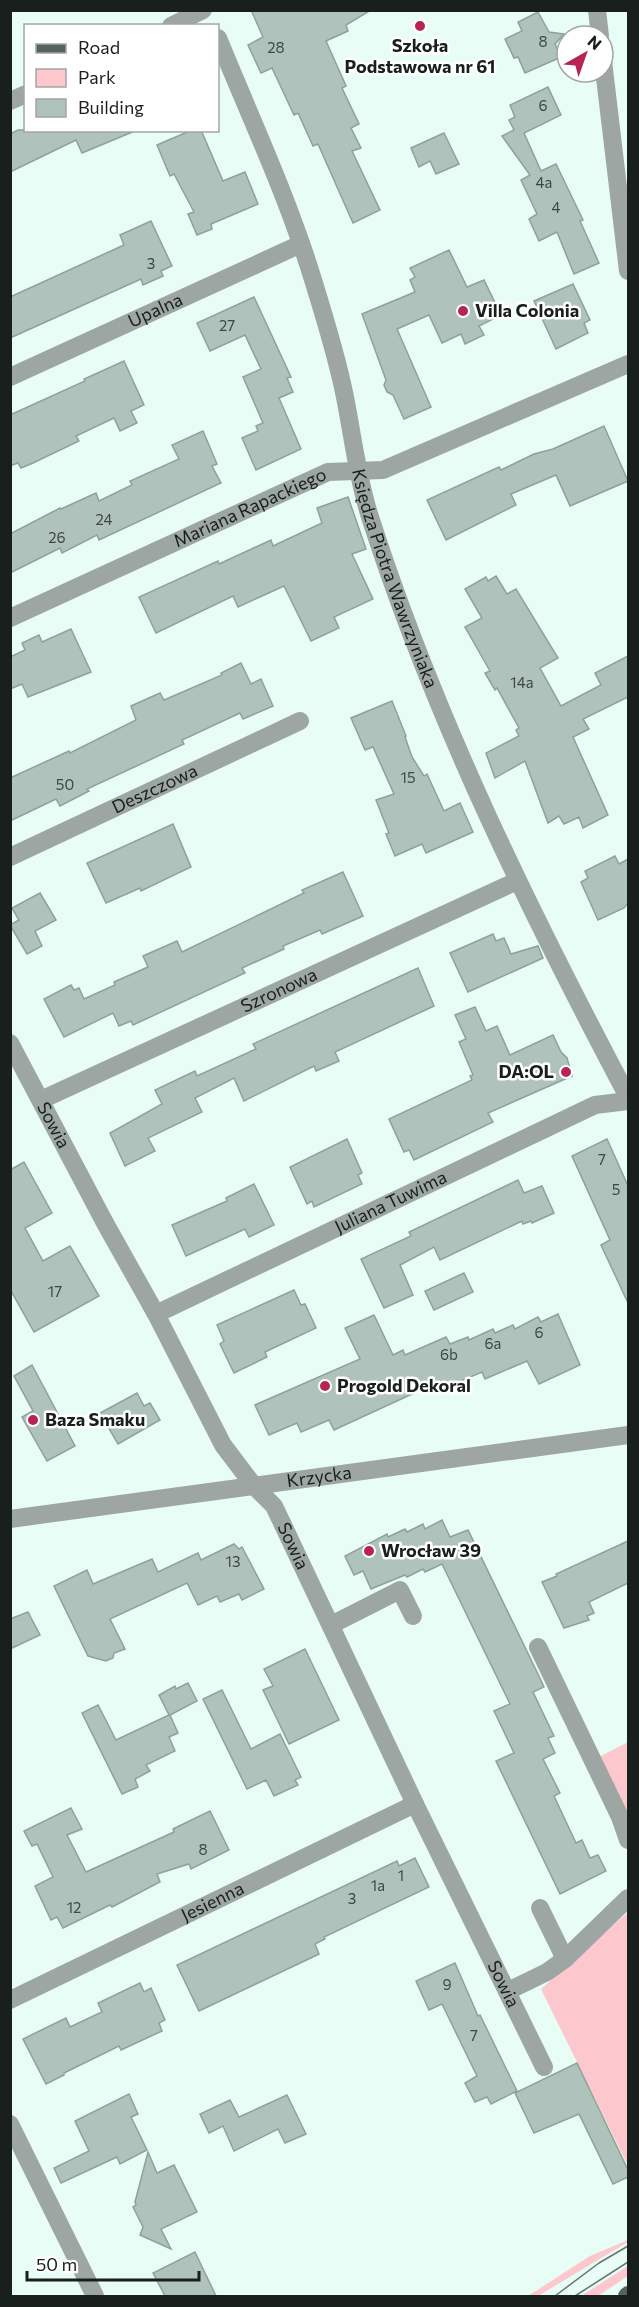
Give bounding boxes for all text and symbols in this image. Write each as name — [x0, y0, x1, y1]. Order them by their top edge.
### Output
marker: Szkoła Podstawowa nr 61 — [413, 19, 427, 33]
legend — [24, 24, 219, 132]
north arrow — [555, 24, 615, 84]
text: N — [584, 31, 606, 53]
house number: 8 — [538, 32, 548, 50]
place label: Szkoła Podstawowa nr 61 — [344, 34, 496, 77]
text: Road — [78, 36, 120, 58]
house number: 28 — [267, 38, 285, 56]
text: Park — [78, 66, 116, 88]
text: Building — [78, 96, 144, 118]
house number: 6 — [538, 96, 548, 114]
house number: 4a — [536, 173, 552, 191]
house number: 4 — [552, 198, 561, 216]
house number: 3 — [147, 254, 155, 272]
street label: Upalna — [124, 288, 186, 332]
place label: Villa Colonia — [475, 299, 579, 321]
marker: Villa Colonia — [456, 304, 470, 318]
house number: 27 — [219, 316, 235, 334]
street label: Mariana Rapackiego — [170, 462, 329, 551]
street label: Księdza Piotra Wawrzyniaka — [348, 467, 443, 691]
house number: 24 — [95, 510, 113, 528]
house number: 26 — [48, 528, 66, 546]
house number: 14a — [510, 673, 534, 691]
street label: Deszczowa — [108, 759, 201, 818]
house number: 15 — [400, 768, 416, 786]
house number: 50 — [56, 775, 74, 793]
street label: Szronowa — [237, 963, 320, 1017]
place label: DA:OL — [499, 1060, 554, 1082]
marker: DA:OL — [559, 1065, 573, 1079]
street label: Sowia — [33, 1098, 76, 1152]
house number: 7 — [598, 1150, 606, 1168]
street label: Juliana Tuwima — [331, 1165, 450, 1237]
house number: 5 — [612, 1180, 620, 1198]
house number: 17 — [48, 1282, 62, 1300]
house number: 6 — [534, 1323, 544, 1341]
house number: 6a — [485, 1334, 501, 1352]
house number: 6b — [440, 1345, 458, 1363]
place label: Progold Dekoral — [337, 1374, 471, 1396]
marker: Progold Dekoral — [318, 1379, 332, 1393]
place label: Baza Smaku — [45, 1408, 145, 1430]
marker: Baza Smaku — [26, 1413, 40, 1427]
street label: Krzycka — [285, 1461, 353, 1491]
street label: Sowia — [273, 1519, 314, 1573]
place label: Wrocław 39 — [381, 1539, 481, 1561]
marker: Wrocław 39 — [362, 1544, 376, 1558]
house number: 13 — [226, 1552, 240, 1570]
house number: 8 — [198, 1840, 208, 1858]
house number: 1 — [398, 1866, 404, 1884]
house number: 1a — [371, 1876, 385, 1894]
street label: Jesienna — [177, 1877, 247, 1926]
house number: 3 — [348, 1889, 356, 1907]
house number: 12 — [67, 1898, 81, 1916]
street label: Sowia — [483, 1957, 525, 2011]
house number: 9 — [442, 1975, 452, 1993]
house number: 7 — [470, 2026, 478, 2044]
scale bar — [27, 2244, 200, 2282]
text: 50 m — [36, 2253, 77, 2275]

